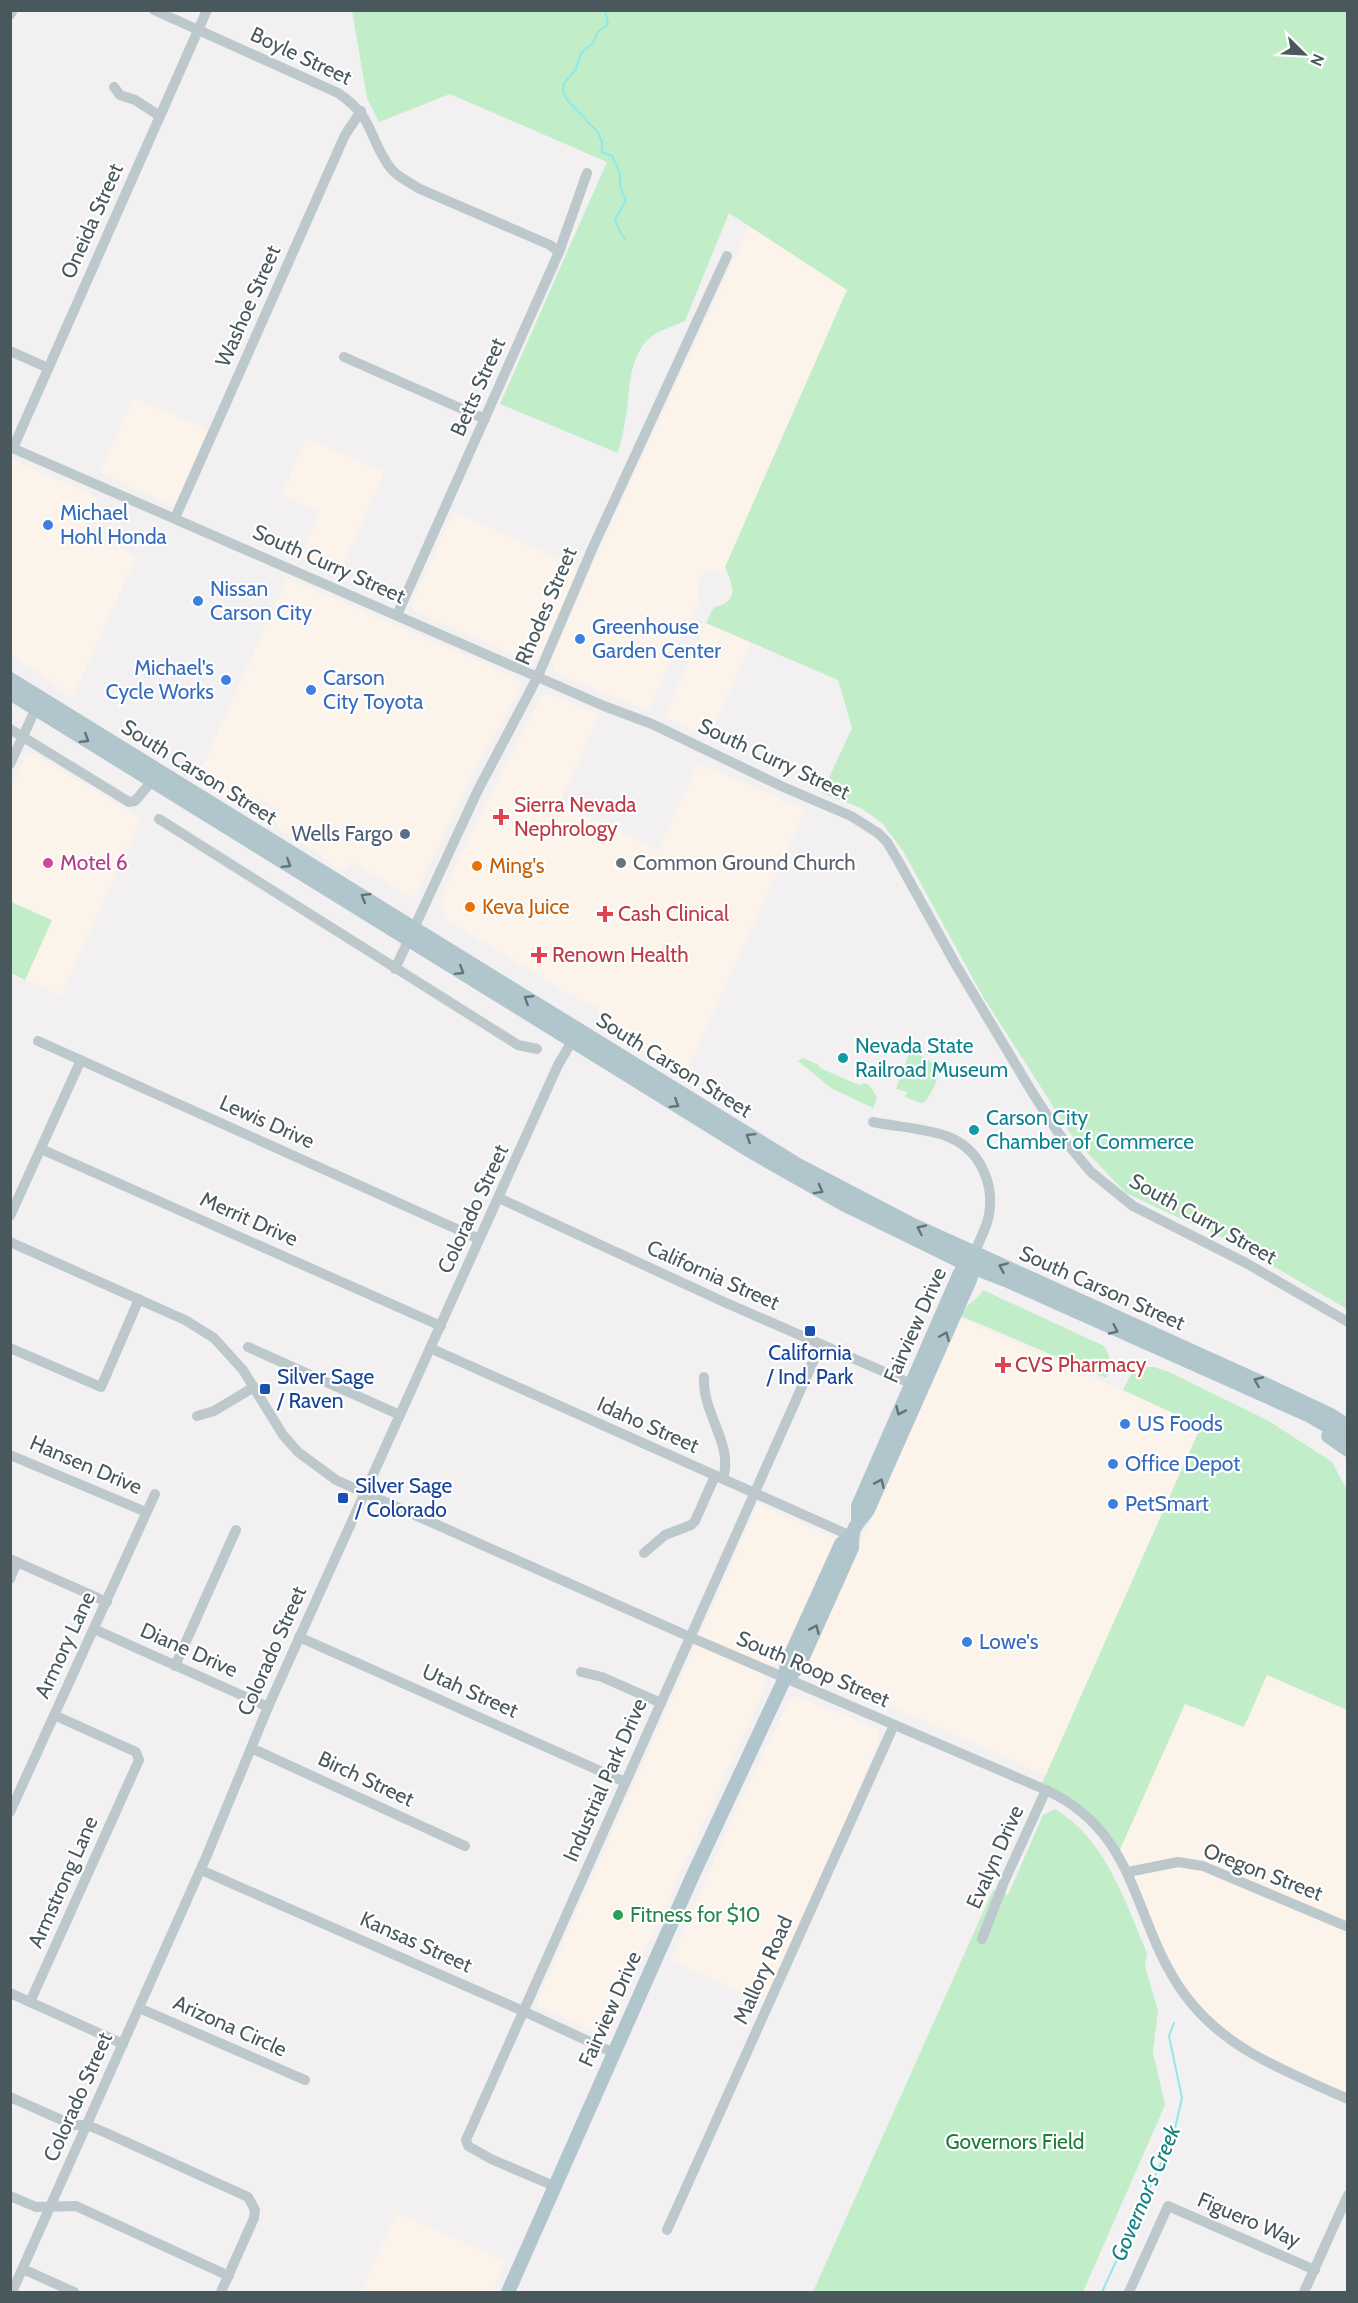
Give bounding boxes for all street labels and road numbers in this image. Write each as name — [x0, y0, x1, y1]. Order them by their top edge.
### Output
street label: Boyle Street — [247, 21, 356, 90]
street label: Oneida Street — [55, 159, 128, 282]
street label: Washoe Street — [210, 241, 285, 370]
street label: Betts Street — [445, 334, 510, 440]
street label: South Curry Street — [249, 519, 409, 608]
street label: Rhodes Street — [510, 543, 582, 668]
street label: South Curry Street — [695, 713, 854, 805]
street label: South Carson Street — [117, 714, 282, 829]
street label: South Carson Street — [592, 1007, 757, 1122]
street label: Lewis Drive — [216, 1090, 319, 1154]
street label: Colorado Street — [432, 1140, 513, 1277]
street label: South Curry Street — [1125, 1168, 1281, 1269]
street label: Merrit Drive — [197, 1186, 302, 1251]
street label: California Street — [643, 1234, 783, 1315]
street label: South Carson Street — [1016, 1240, 1189, 1335]
street label: Fairview Drive — [878, 1263, 951, 1386]
street label: Idaho Street — [594, 1391, 703, 1458]
street label: Hansen Drive — [26, 1430, 146, 1499]
street label: Colorado Street — [232, 1582, 311, 1719]
street label: Armory Lane — [29, 1587, 100, 1702]
street label: Diane Drive — [137, 1617, 242, 1682]
street label: South Roop Street — [733, 1625, 893, 1712]
street label: Utah Street — [418, 1658, 522, 1723]
street label: Industrial Park Drive — [557, 1694, 652, 1865]
street label: Birch Street — [314, 1745, 418, 1812]
street label: Evalyn Drive — [961, 1801, 1029, 1912]
street label: Armstrong Lane — [22, 1812, 103, 1952]
street label: Oregon Street — [1200, 1837, 1326, 1906]
street label: Kansas Street — [356, 1906, 476, 1977]
street label: Mallory Road — [728, 1912, 798, 2028]
street label: Fairview Drive — [573, 1947, 646, 2070]
street label: Arizona Circle — [170, 1989, 291, 2062]
street label: Colorado Street — [38, 2028, 117, 2165]
street label: Figuero Way — [1194, 2187, 1305, 2253]

